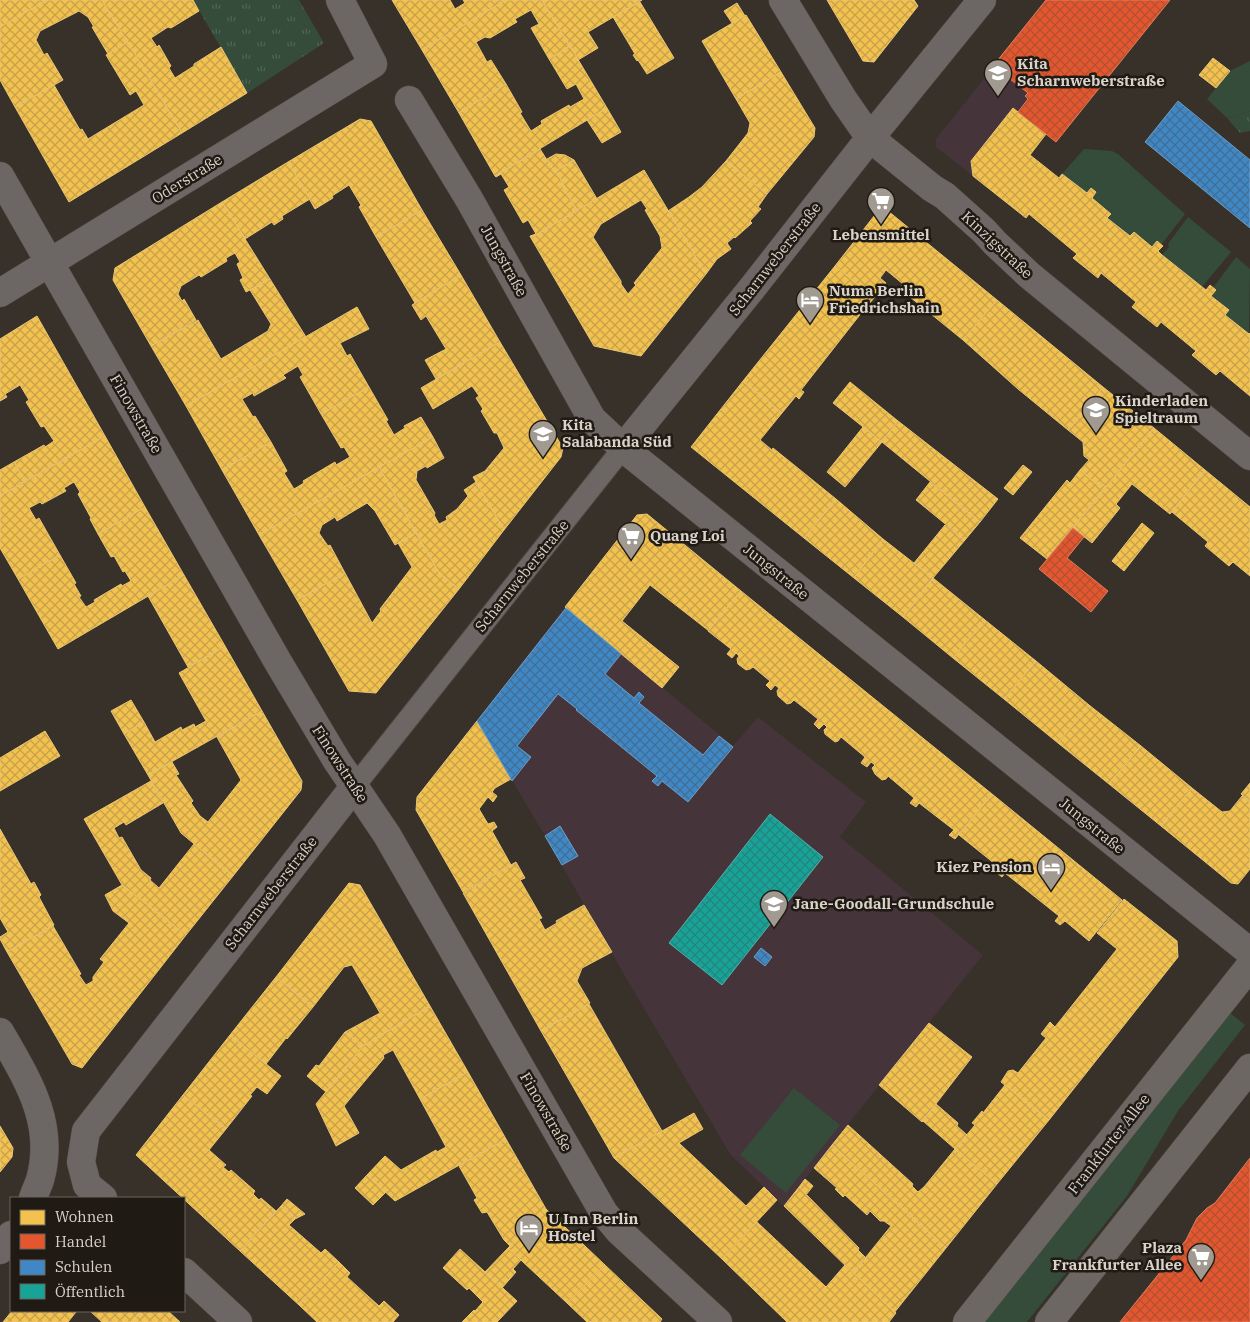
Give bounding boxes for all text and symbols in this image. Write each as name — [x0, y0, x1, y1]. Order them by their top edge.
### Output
place label: Kita Scharnweberstraße — [1017, 54, 1165, 90]
school or university icon: Kita Scharnweberstraße — [983, 58, 1013, 97]
street label: Oderstraße — [148, 149, 225, 208]
supermarket icon: Lebensmittel — [866, 186, 896, 225]
street label: Scharnweberstraße — [724, 198, 825, 319]
street label: Kinzigstraße — [958, 207, 1037, 282]
street label: Jungstraße — [477, 222, 532, 300]
place label: Lebensmittel — [832, 225, 930, 244]
place label: Numa Berlin Friedrichshain — [829, 281, 940, 317]
hotel icon: Numa Berlin Friedrichshain — [795, 285, 825, 324]
street label: Finowstraße — [106, 371, 167, 457]
place label: Kinderladen Spieltraum — [1115, 391, 1208, 427]
school or university icon: Kinderladen Spieltraum — [1081, 395, 1111, 434]
place label: Kita Salabanda Süd — [562, 415, 672, 451]
school or university icon: Kita Salabanda Süd — [528, 419, 558, 458]
street label: Scharnweberstraße — [471, 516, 573, 636]
supermarket icon: Quang Loi — [616, 521, 646, 560]
place label: Quang Loi — [650, 526, 725, 545]
street label: Jungstraße — [740, 539, 813, 604]
street label: Finowstraße — [308, 722, 372, 806]
street label: Jungstraße — [1056, 793, 1129, 858]
street label: Scharnweberstraße — [220, 832, 321, 953]
hotel icon: Kiez Pension — [1036, 852, 1066, 891]
place label: Kiez Pension — [936, 857, 1032, 876]
school or university icon: Jane-Goodall-Grundschule — [759, 889, 789, 928]
place label: Jane-Goodall-Grundschule — [793, 894, 994, 913]
street label: Finowstraße — [516, 1069, 577, 1155]
street label: Frankfurter Allee — [1064, 1090, 1154, 1198]
legend — [10, 1197, 185, 1312]
text: Wohnen — [55, 1207, 114, 1226]
place label: U Inn Berlin Hostel — [548, 1209, 638, 1245]
hotel icon: U Inn Berlin Hostel — [514, 1213, 544, 1252]
text: Handel — [55, 1232, 106, 1251]
place label: Plaza Frankfurter Allee — [1052, 1238, 1182, 1274]
supermarket icon: Plaza Frankfurter Allee — [1186, 1242, 1216, 1281]
text: Schulen — [55, 1257, 113, 1276]
text: Öffentlich — [55, 1282, 125, 1301]

